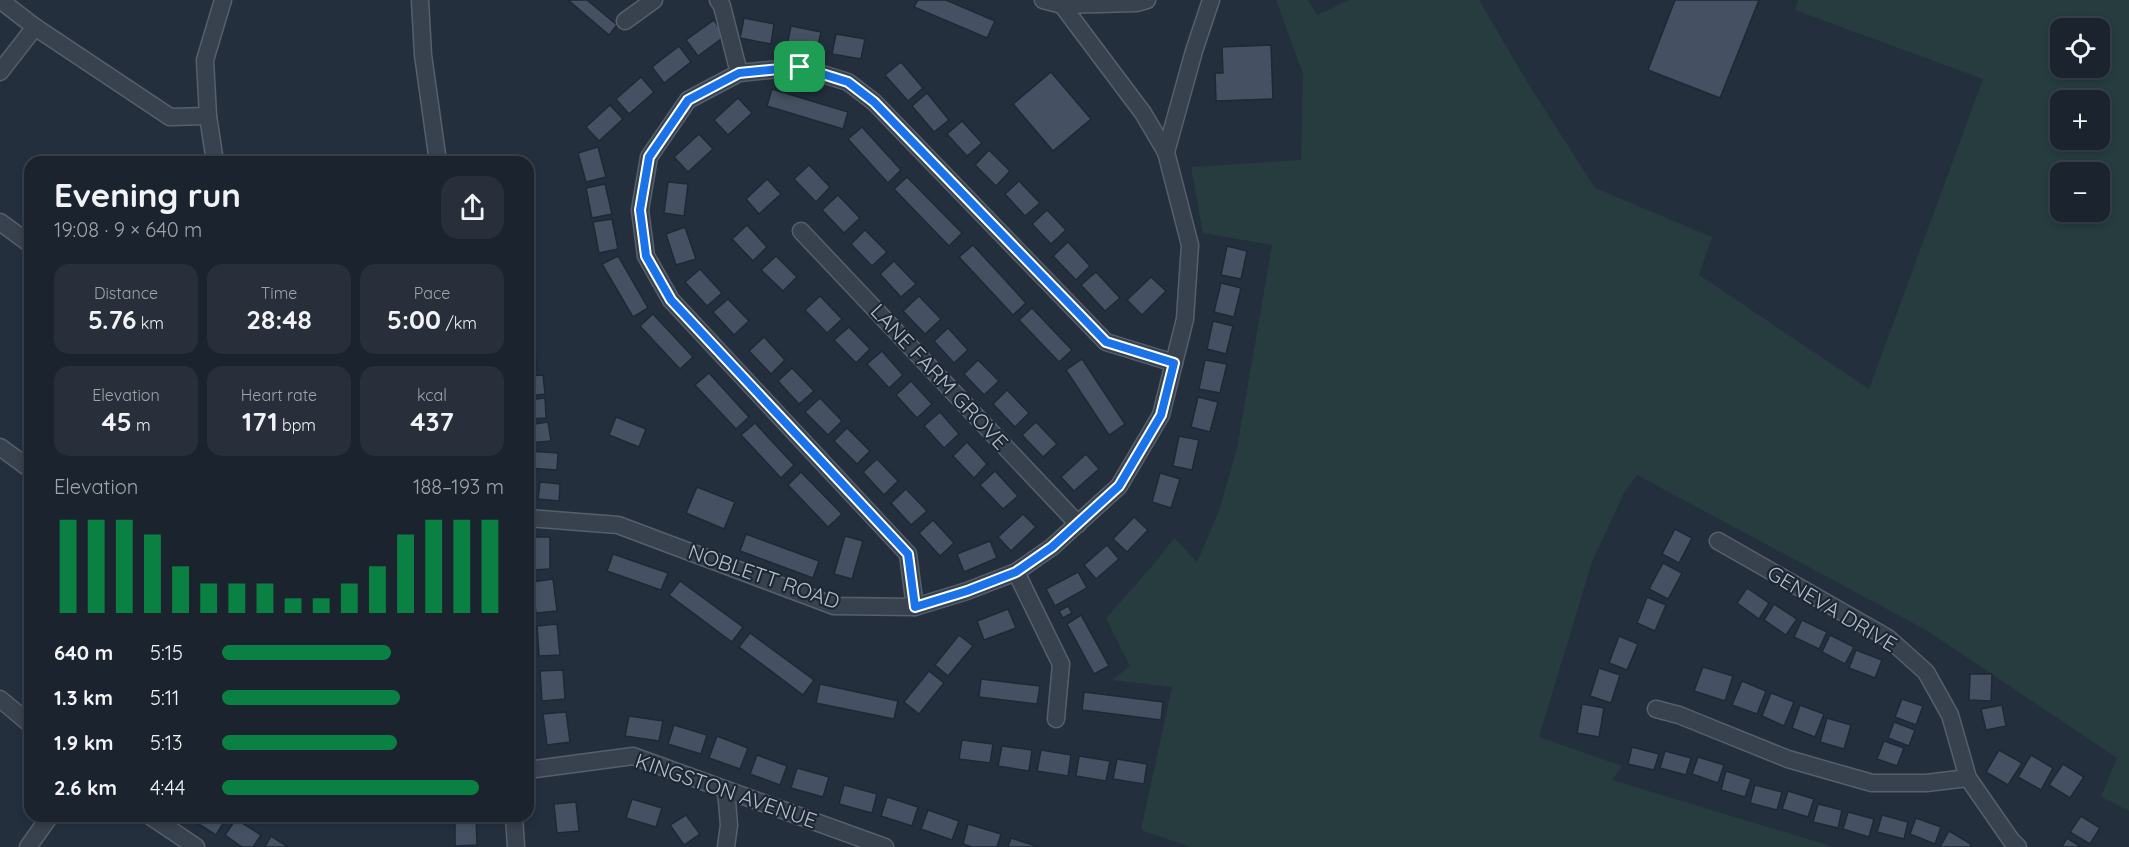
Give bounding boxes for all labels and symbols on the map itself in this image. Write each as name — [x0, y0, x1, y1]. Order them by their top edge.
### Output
pin — [774, 41, 825, 92]
street label: LANE FARM GROVE — [865, 298, 1014, 455]
street label: NOBLETT ROAD — [685, 538, 843, 614]
street label: GENEVA DRIVE — [1763, 559, 1902, 657]
street label: KINGSTON AVENUE — [632, 747, 820, 833]

